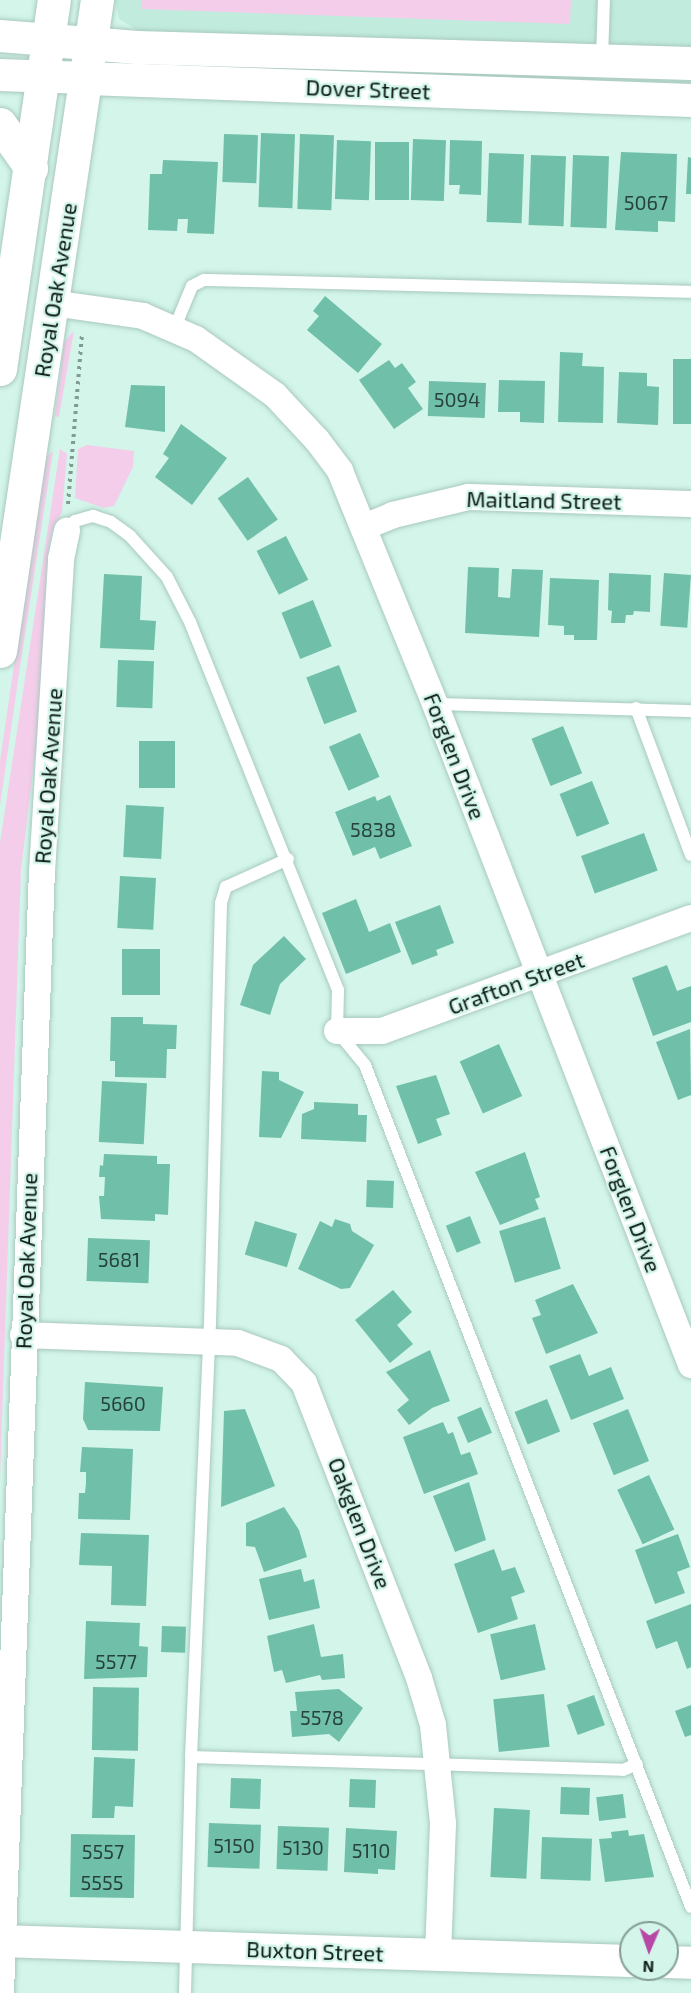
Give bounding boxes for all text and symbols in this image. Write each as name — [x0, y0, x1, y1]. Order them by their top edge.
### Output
street label: Dover Street — [305, 74, 431, 104]
house number: 5067 — [624, 190, 668, 214]
street label: Royal Oak Avenue — [28, 200, 82, 380]
house number: 5094 — [434, 387, 480, 411]
street label: Maitland Street — [466, 485, 622, 515]
street label: Royal Oak Avenue — [29, 687, 67, 865]
street label: Forglen Drive — [419, 689, 491, 823]
house number: 5838 — [350, 817, 396, 841]
street label: Grafton Street — [444, 946, 588, 1020]
street label: Forglen Drive — [595, 1142, 667, 1276]
street label: Royal Oak Avenue — [10, 1172, 42, 1350]
house number: 5681 — [98, 1247, 140, 1271]
house number: 5660 — [100, 1391, 146, 1415]
street label: Oakglen Drive — [323, 1454, 397, 1592]
house number: 5577 — [95, 1649, 137, 1673]
house number: 5578 — [300, 1705, 344, 1729]
house number: 5150 — [213, 1833, 255, 1857]
house number: 5130 — [282, 1835, 324, 1859]
house number: 5110 — [352, 1838, 390, 1862]
house number: 5557 — [82, 1839, 124, 1863]
house number: 5555 — [81, 1870, 123, 1894]
north arrow — [619, 1921, 679, 1981]
street label: Buxton Street — [246, 1935, 384, 1967]
text: N — [642, 1958, 655, 1977]

